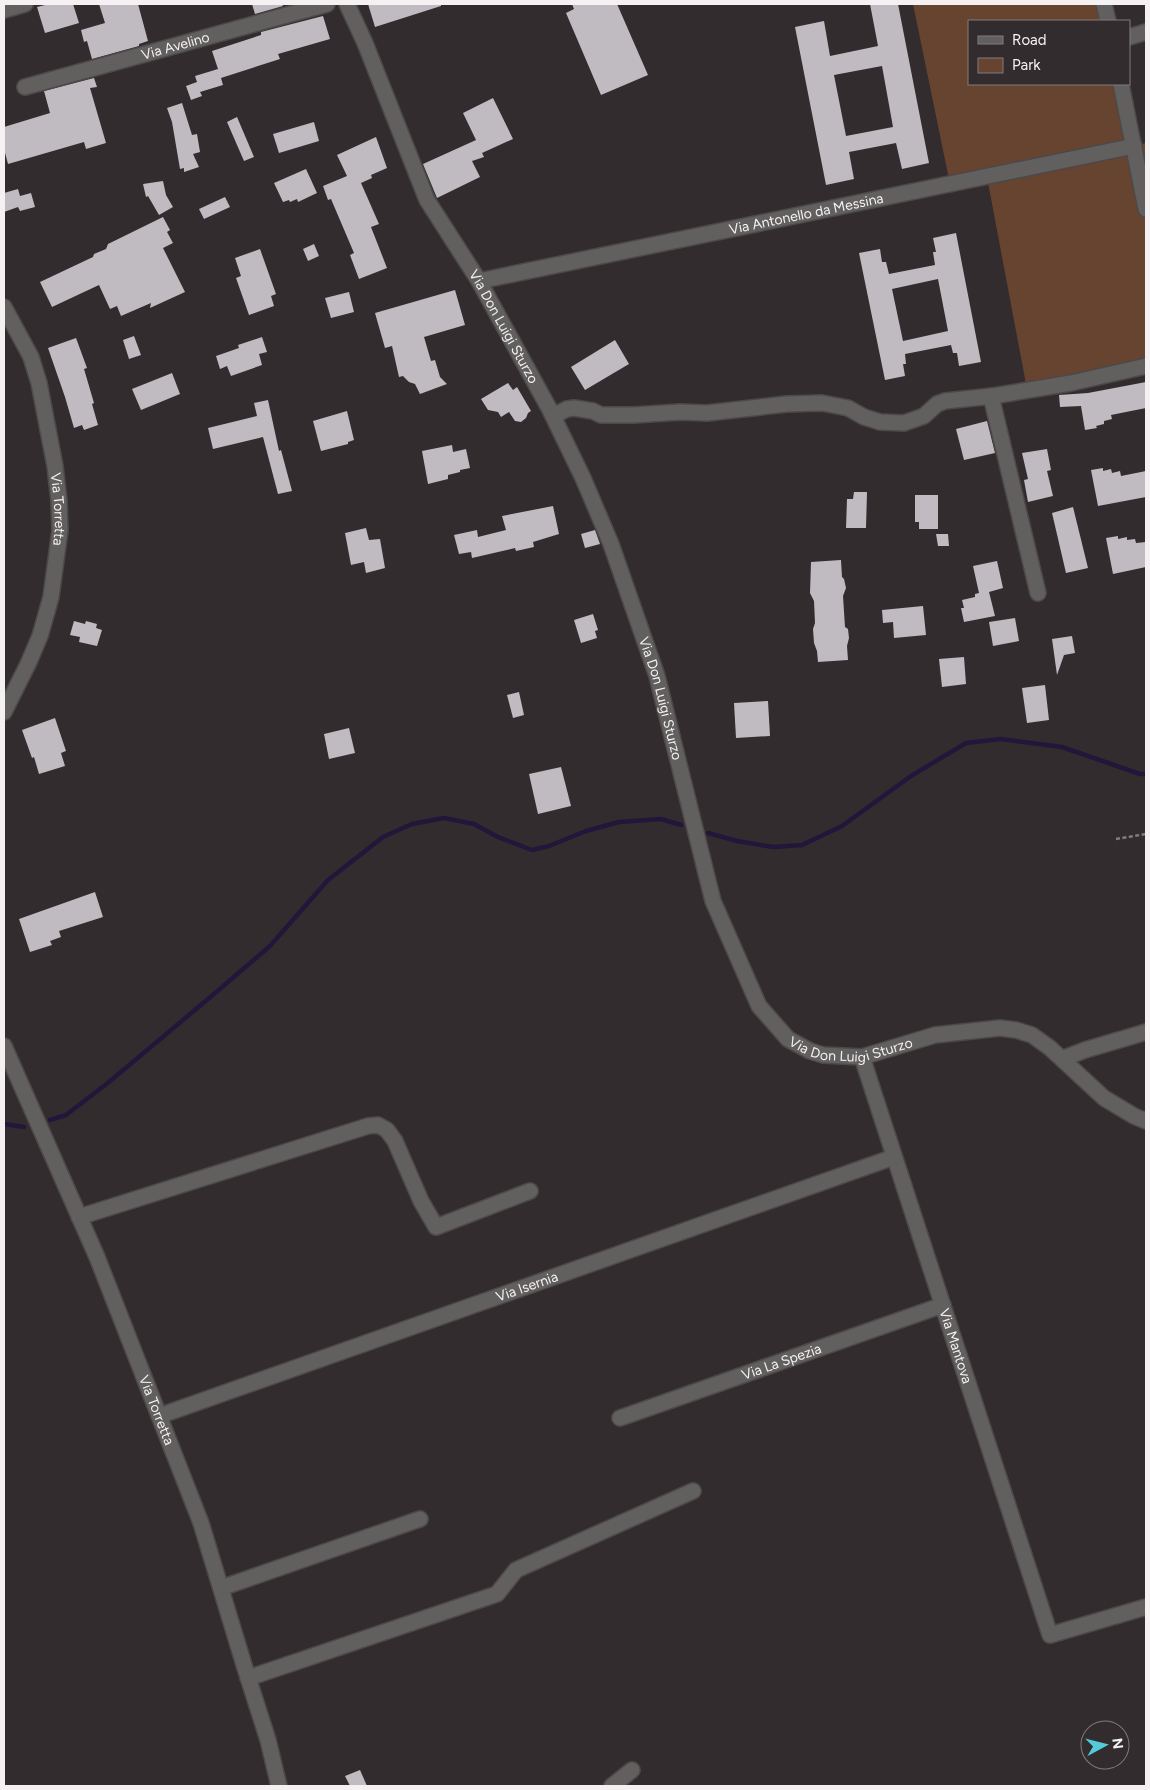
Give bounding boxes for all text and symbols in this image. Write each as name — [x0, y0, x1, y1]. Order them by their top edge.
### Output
legend — [968, 20, 1130, 85]
street label: Via Avelino — [140, 29, 212, 64]
text: Road — [1012, 31, 1047, 49]
text: Park — [1012, 56, 1041, 74]
street label: Via Antonello da Messina — [728, 190, 885, 238]
street label: Via Don Luigi Sturzo — [465, 267, 542, 387]
street label: Via Torretta — [47, 472, 68, 547]
street label: Via Don Luigi Sturzo — [635, 635, 686, 762]
street label: Via Don Luigi Sturzo — [786, 1033, 915, 1066]
street label: Via Isernia — [494, 1268, 560, 1306]
street label: Via Mantova — [935, 1307, 976, 1386]
street label: Via La Spezia — [739, 1340, 824, 1384]
street label: Via Torretta — [135, 1373, 178, 1448]
north arrow — [1080, 1720, 1130, 1770]
text: N — [1108, 1737, 1127, 1750]

